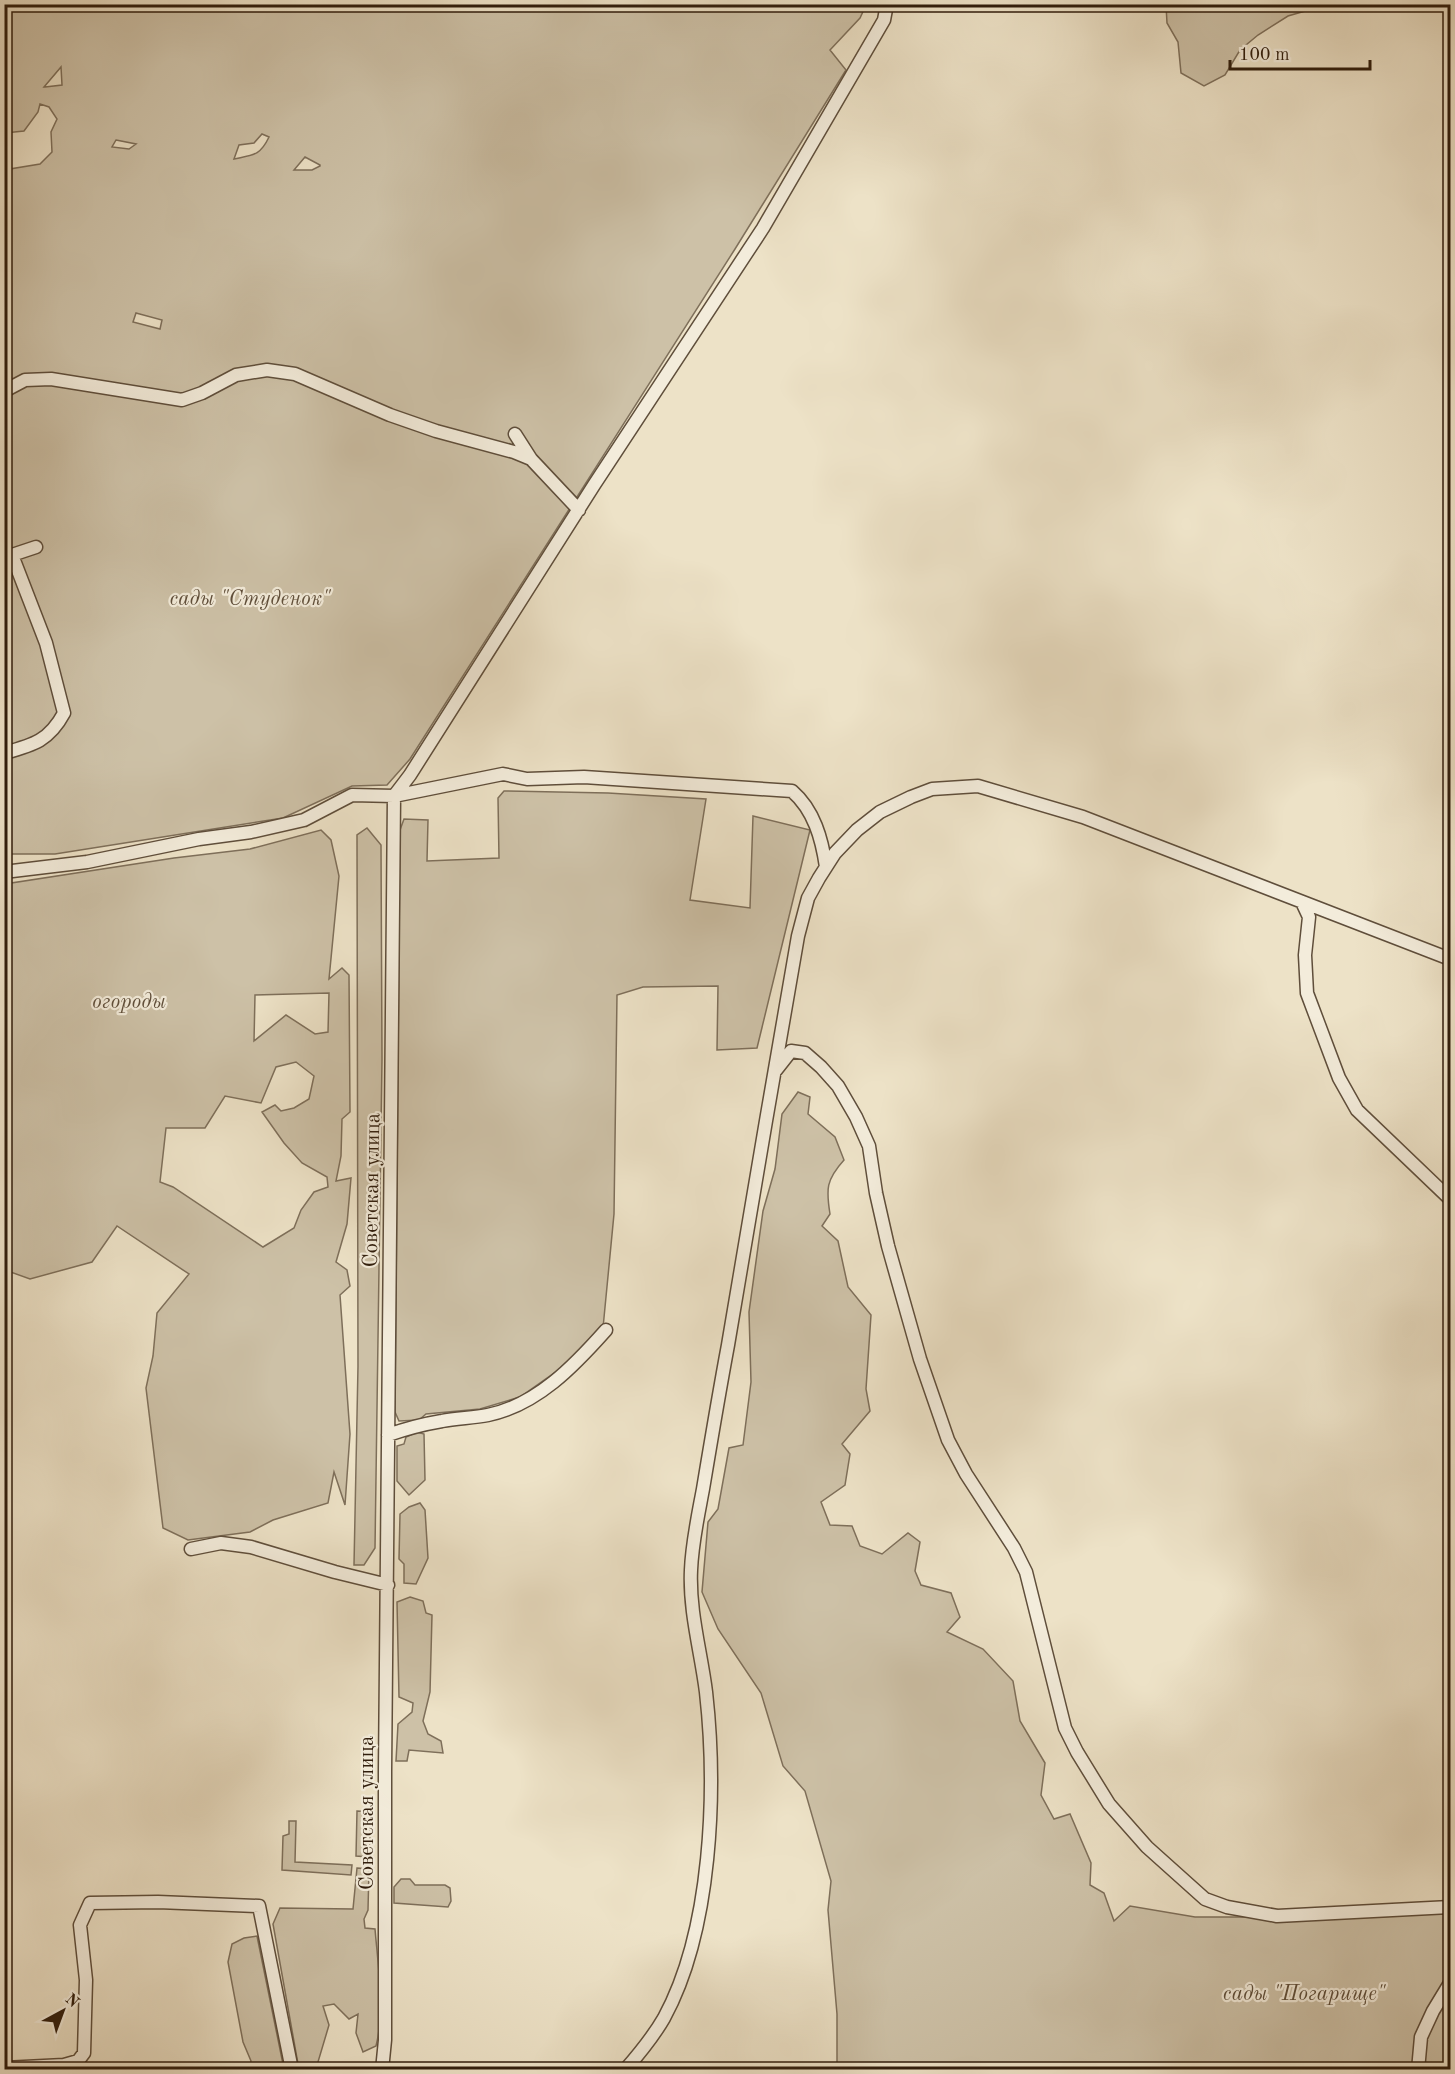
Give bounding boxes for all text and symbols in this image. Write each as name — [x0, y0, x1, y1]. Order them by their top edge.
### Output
scale bar — [1230, 33, 1370, 71]
text: 100 m — [1239, 46, 1290, 64]
park label: сады "Студенок" — [169, 589, 331, 610]
park label: огороды — [92, 992, 166, 1013]
street label: Советская улица — [361, 1112, 384, 1268]
street label: Советская улица — [357, 1736, 378, 1890]
north arrow — [33, 1981, 93, 2041]
park label: сады "Погарище" — [1223, 1984, 1386, 2005]
text: N — [62, 1991, 82, 2012]

